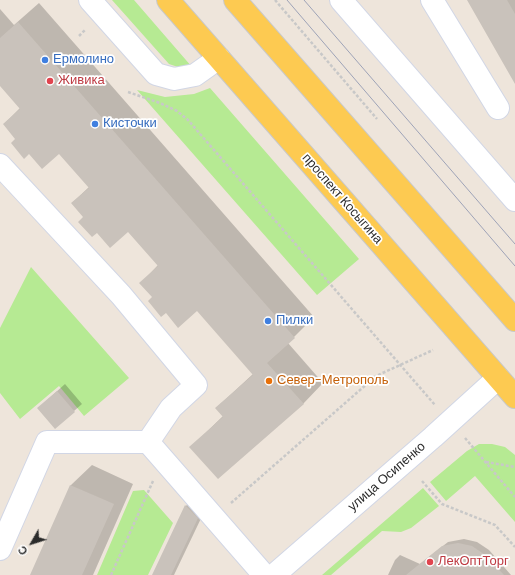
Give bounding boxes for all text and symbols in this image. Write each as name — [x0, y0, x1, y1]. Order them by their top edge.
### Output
place label: Ермолино — [53, 52, 114, 68]
marker: Ермолино — [40, 55, 50, 65]
place label: Живика — [58, 73, 105, 89]
marker: Живика — [45, 76, 55, 86]
place label: Кисточки — [103, 116, 157, 132]
marker: Кисточки — [90, 119, 100, 129]
street label: проспект Косыгина — [299, 151, 385, 247]
place label: Пилки — [276, 313, 313, 329]
marker: Пилки — [263, 316, 273, 326]
place label: Север-Метрополь — [277, 373, 388, 389]
marker: Север-Метрополь — [264, 376, 274, 386]
street label: улица Осипенко — [345, 439, 429, 515]
north arrow — [12, 523, 52, 563]
text: С — [15, 543, 31, 558]
place label: ЛекОптТорг — [438, 554, 509, 570]
marker: ЛекОптТорг — [425, 557, 435, 567]

